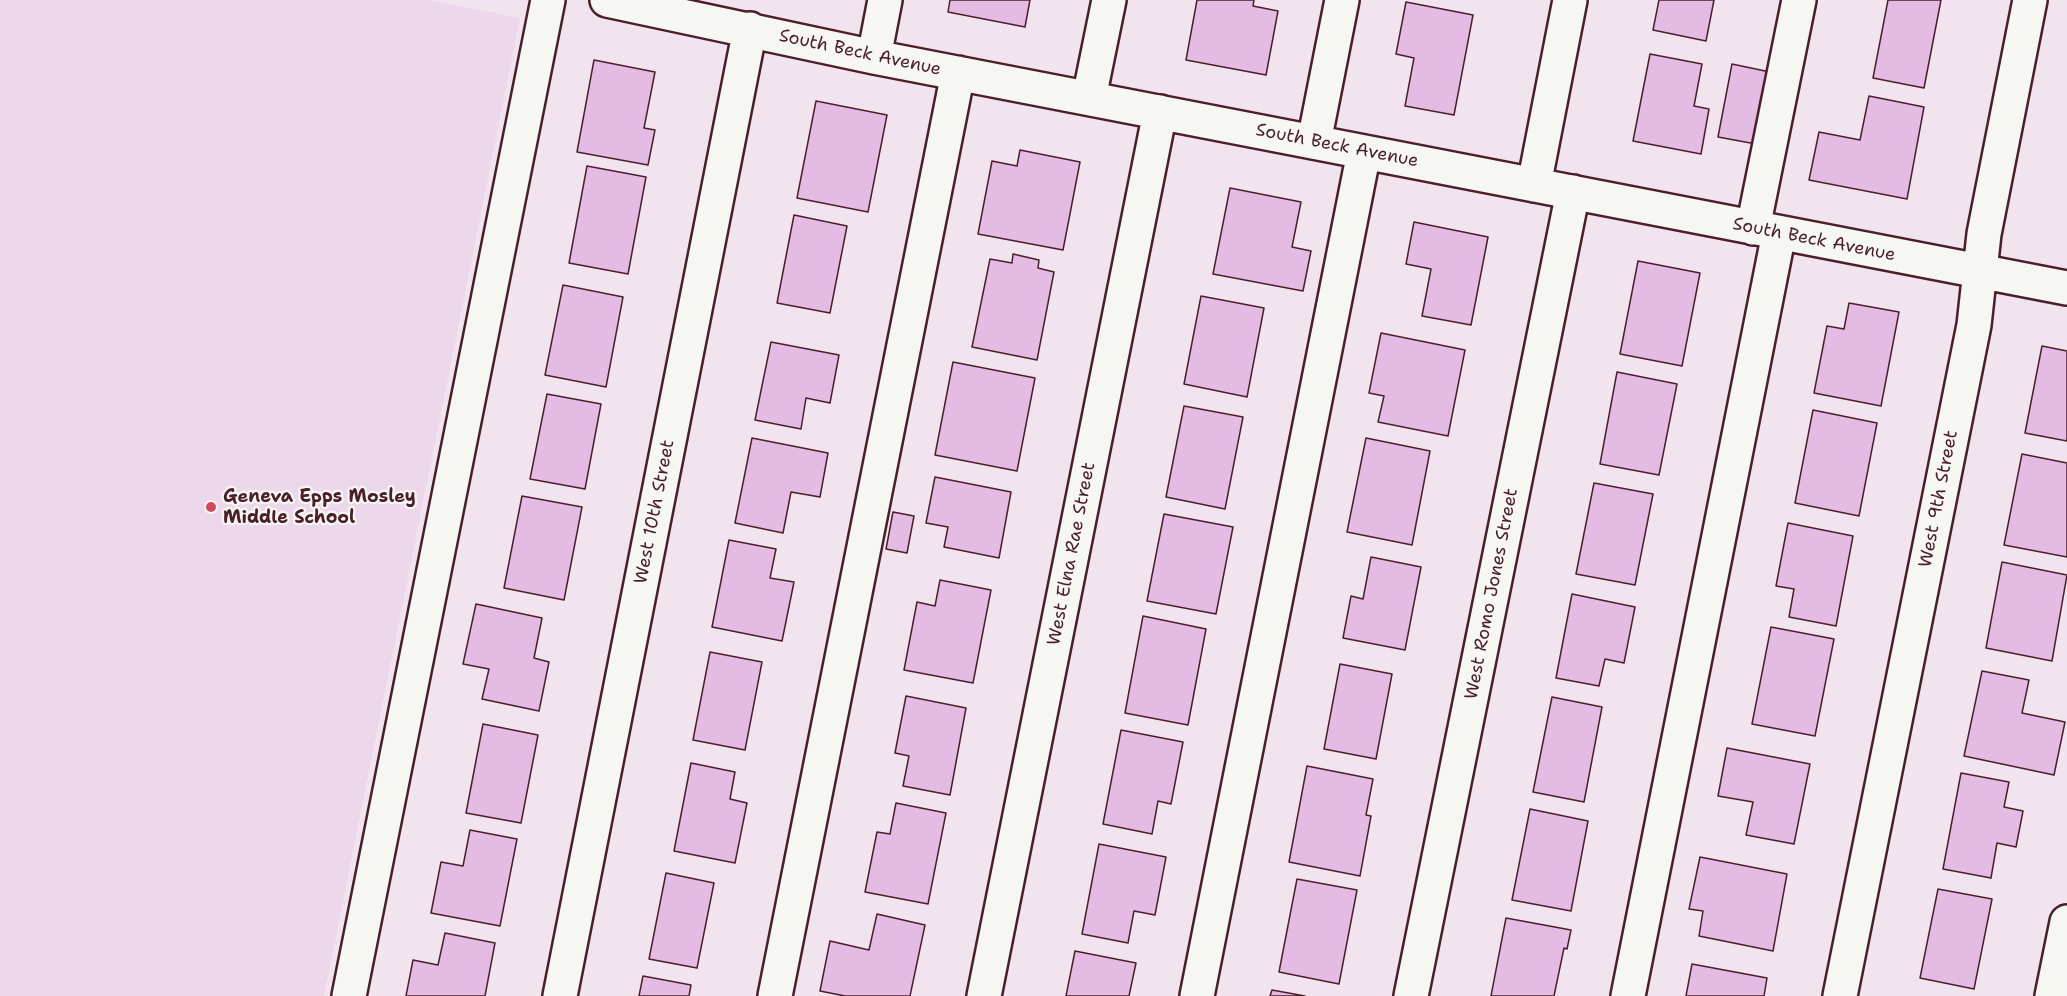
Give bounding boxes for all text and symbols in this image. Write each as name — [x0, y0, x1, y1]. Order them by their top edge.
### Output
street label: South Beck Avenue — [777, 25, 943, 81]
street label: South Beck Avenue — [1254, 120, 1420, 172]
street label: South Beck Avenue — [1731, 214, 1897, 266]
street label: West 9th Street — [1915, 429, 1963, 569]
street label: West 10th Street — [630, 438, 680, 586]
street label: West Elna Rae Street — [1044, 461, 1100, 647]
place label: Geneva Epps Mosley Middle School — [223, 486, 416, 528]
street label: West Romo Jones Street — [1461, 487, 1523, 701]
marker: Geneva Epps Mosley Middle School — [204, 500, 218, 514]

